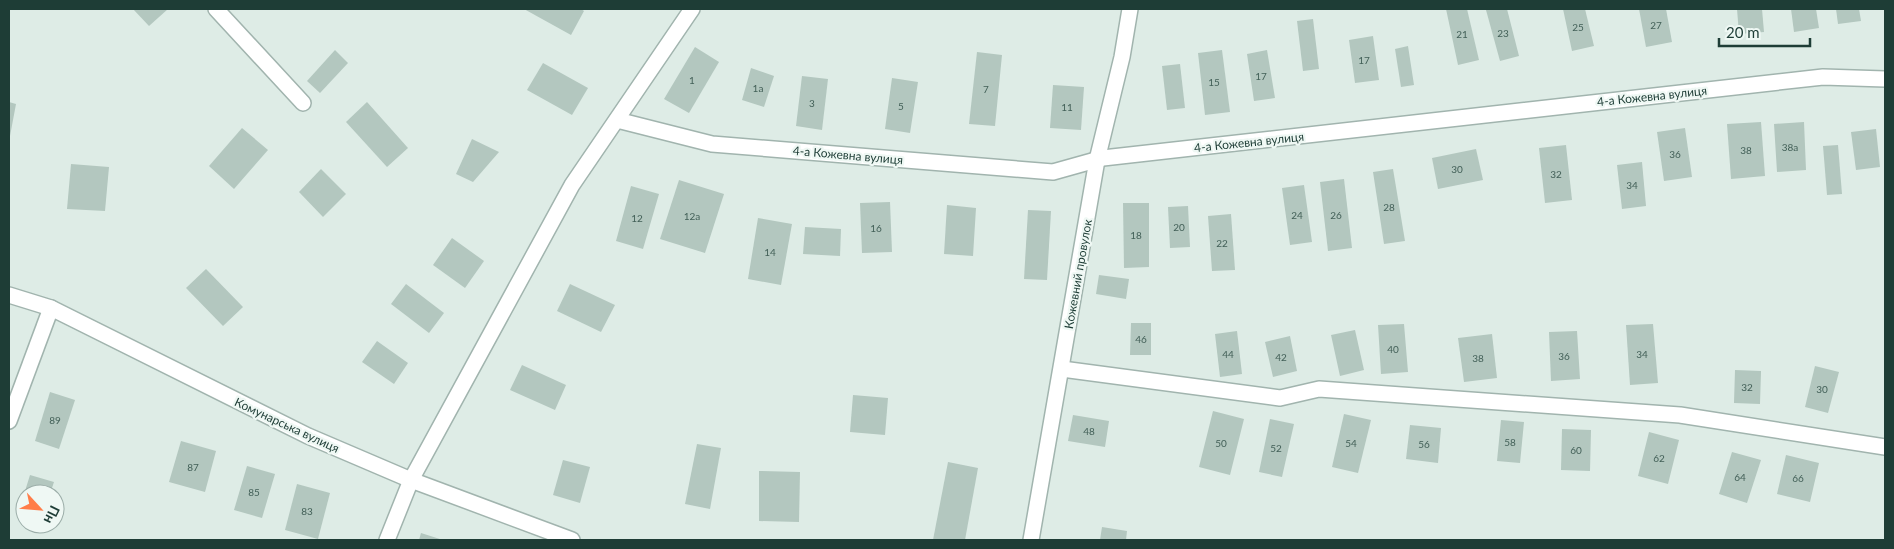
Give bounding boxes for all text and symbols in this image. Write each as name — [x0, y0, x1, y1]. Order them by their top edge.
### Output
scale bar — [1719, 15, 1810, 47]
house number: 27 — [1650, 19, 1662, 31]
house number: 25 — [1572, 21, 1584, 33]
text: 20 m — [1726, 23, 1760, 41]
house number: 23 — [1497, 27, 1509, 39]
house number: 21 — [1456, 28, 1468, 40]
house number: 17 — [1358, 54, 1370, 66]
house number: 17 — [1255, 70, 1267, 82]
house number: 1 — [689, 74, 695, 86]
house number: 15 — [1208, 76, 1220, 88]
house number: 1а — [753, 82, 763, 94]
house number: 7 — [983, 83, 989, 95]
street label: 4-а Кожевна вулиця — [1596, 83, 1708, 109]
house number: 3 — [809, 97, 815, 109]
house number: 5 — [898, 100, 904, 112]
house number: 11 — [1061, 101, 1073, 113]
street label: 4-а Кожевна вулиця — [1193, 129, 1305, 155]
house number: 38а — [1782, 141, 1798, 153]
street label: 4-а Кожевна вулиця — [792, 143, 904, 167]
house number: 38 — [1740, 144, 1752, 156]
house number: 36 — [1669, 148, 1681, 160]
house number: 30 — [1451, 163, 1463, 175]
house number: 32 — [1550, 168, 1562, 180]
house number: 34 — [1626, 179, 1638, 191]
house number: 28 — [1383, 201, 1395, 213]
house number: 24 — [1291, 209, 1303, 221]
house number: 26 — [1330, 209, 1342, 221]
house number: 12а — [684, 210, 700, 222]
house number: 12 — [631, 212, 643, 224]
street label: Кожевний провулок — [1061, 217, 1095, 330]
house number: 20 — [1173, 221, 1185, 233]
house number: 16 — [870, 222, 882, 234]
house number: 18 — [1130, 229, 1142, 241]
house number: 22 — [1216, 237, 1228, 249]
house number: 14 — [764, 246, 776, 258]
house number: 46 — [1135, 333, 1147, 345]
house number: 40 — [1387, 343, 1399, 355]
house number: 44 — [1222, 348, 1234, 360]
house number: 34 — [1636, 348, 1648, 360]
house number: 36 — [1558, 350, 1570, 362]
house number: 42 — [1275, 351, 1287, 363]
house number: 38 — [1472, 352, 1484, 364]
house number: 32 — [1741, 381, 1753, 393]
house number: 30 — [1816, 383, 1828, 395]
street label: Комунарська вулиця — [232, 394, 342, 456]
house number: 89 — [49, 414, 61, 426]
house number: 48 — [1083, 425, 1095, 437]
house number: 58 — [1504, 436, 1516, 448]
house number: 50 — [1215, 437, 1227, 449]
house number: 54 — [1345, 437, 1357, 449]
house number: 56 — [1418, 438, 1430, 450]
house number: 52 — [1270, 442, 1282, 454]
house number: 60 — [1570, 444, 1582, 456]
house number: 62 — [1653, 452, 1665, 464]
house number: 87 — [187, 461, 199, 473]
house number: 64 — [1734, 471, 1746, 483]
house number: 66 — [1792, 472, 1804, 484]
north arrow — [15, 484, 65, 534]
house number: 85 — [248, 486, 260, 498]
text: Пн — [40, 503, 64, 527]
house number: 83 — [301, 505, 313, 517]

